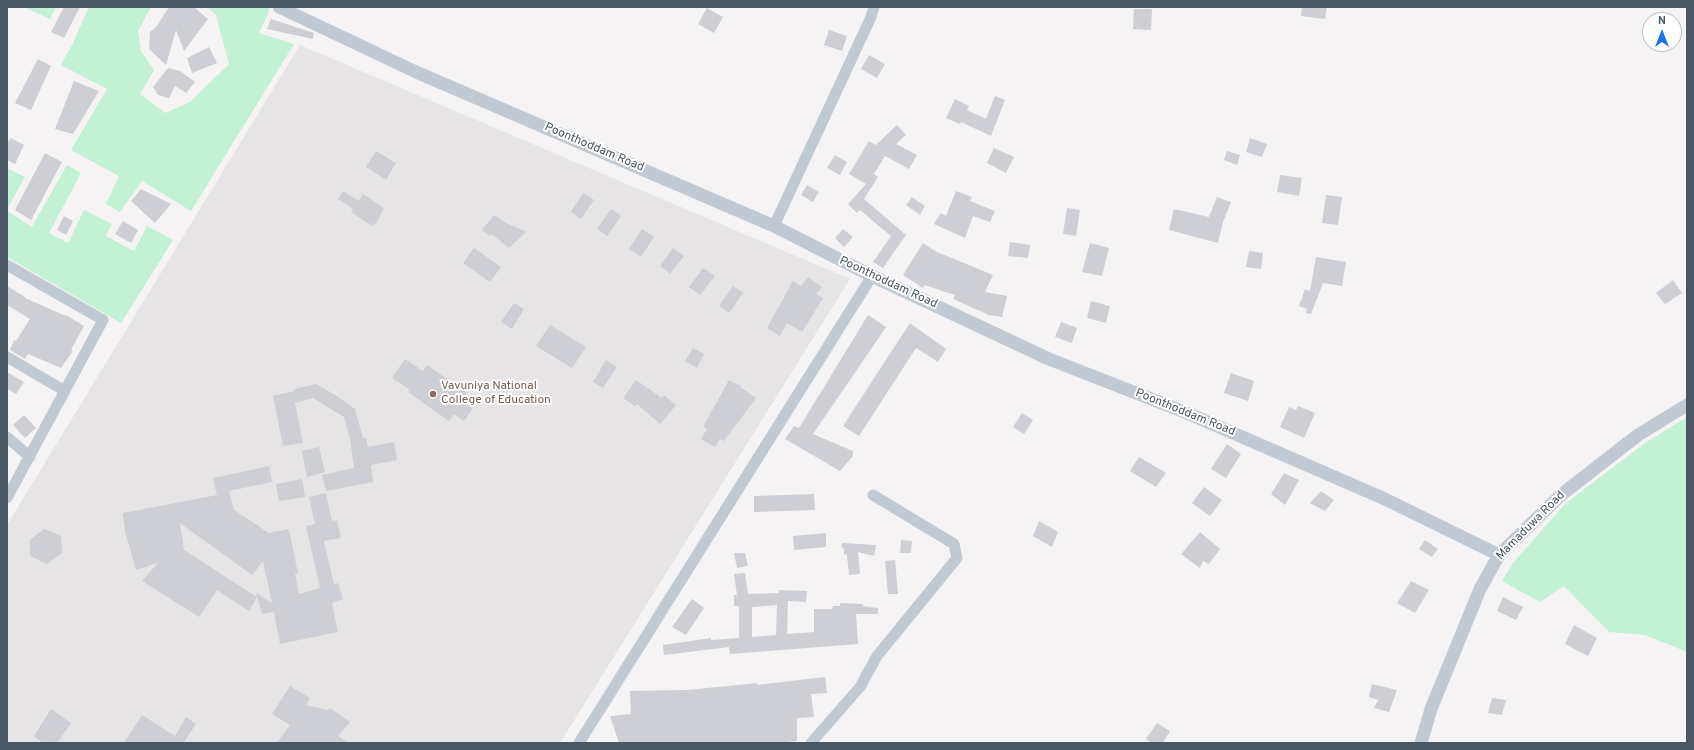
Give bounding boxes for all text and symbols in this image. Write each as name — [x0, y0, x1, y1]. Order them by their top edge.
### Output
north arrow — [1642, 12, 1682, 52]
text: N — [1658, 14, 1666, 28]
street label: Poonthoddam Road — [542, 121, 646, 175]
street label: Poonthoddam Road — [837, 254, 939, 312]
place label: Vavuniya National College of Education — [441, 380, 551, 408]
street label: Poonthoddam Road — [1133, 386, 1237, 440]
marker: Vavuniya National College of Education — [428, 389, 438, 399]
street label: Mamaduwa Road — [1494, 489, 1568, 563]

